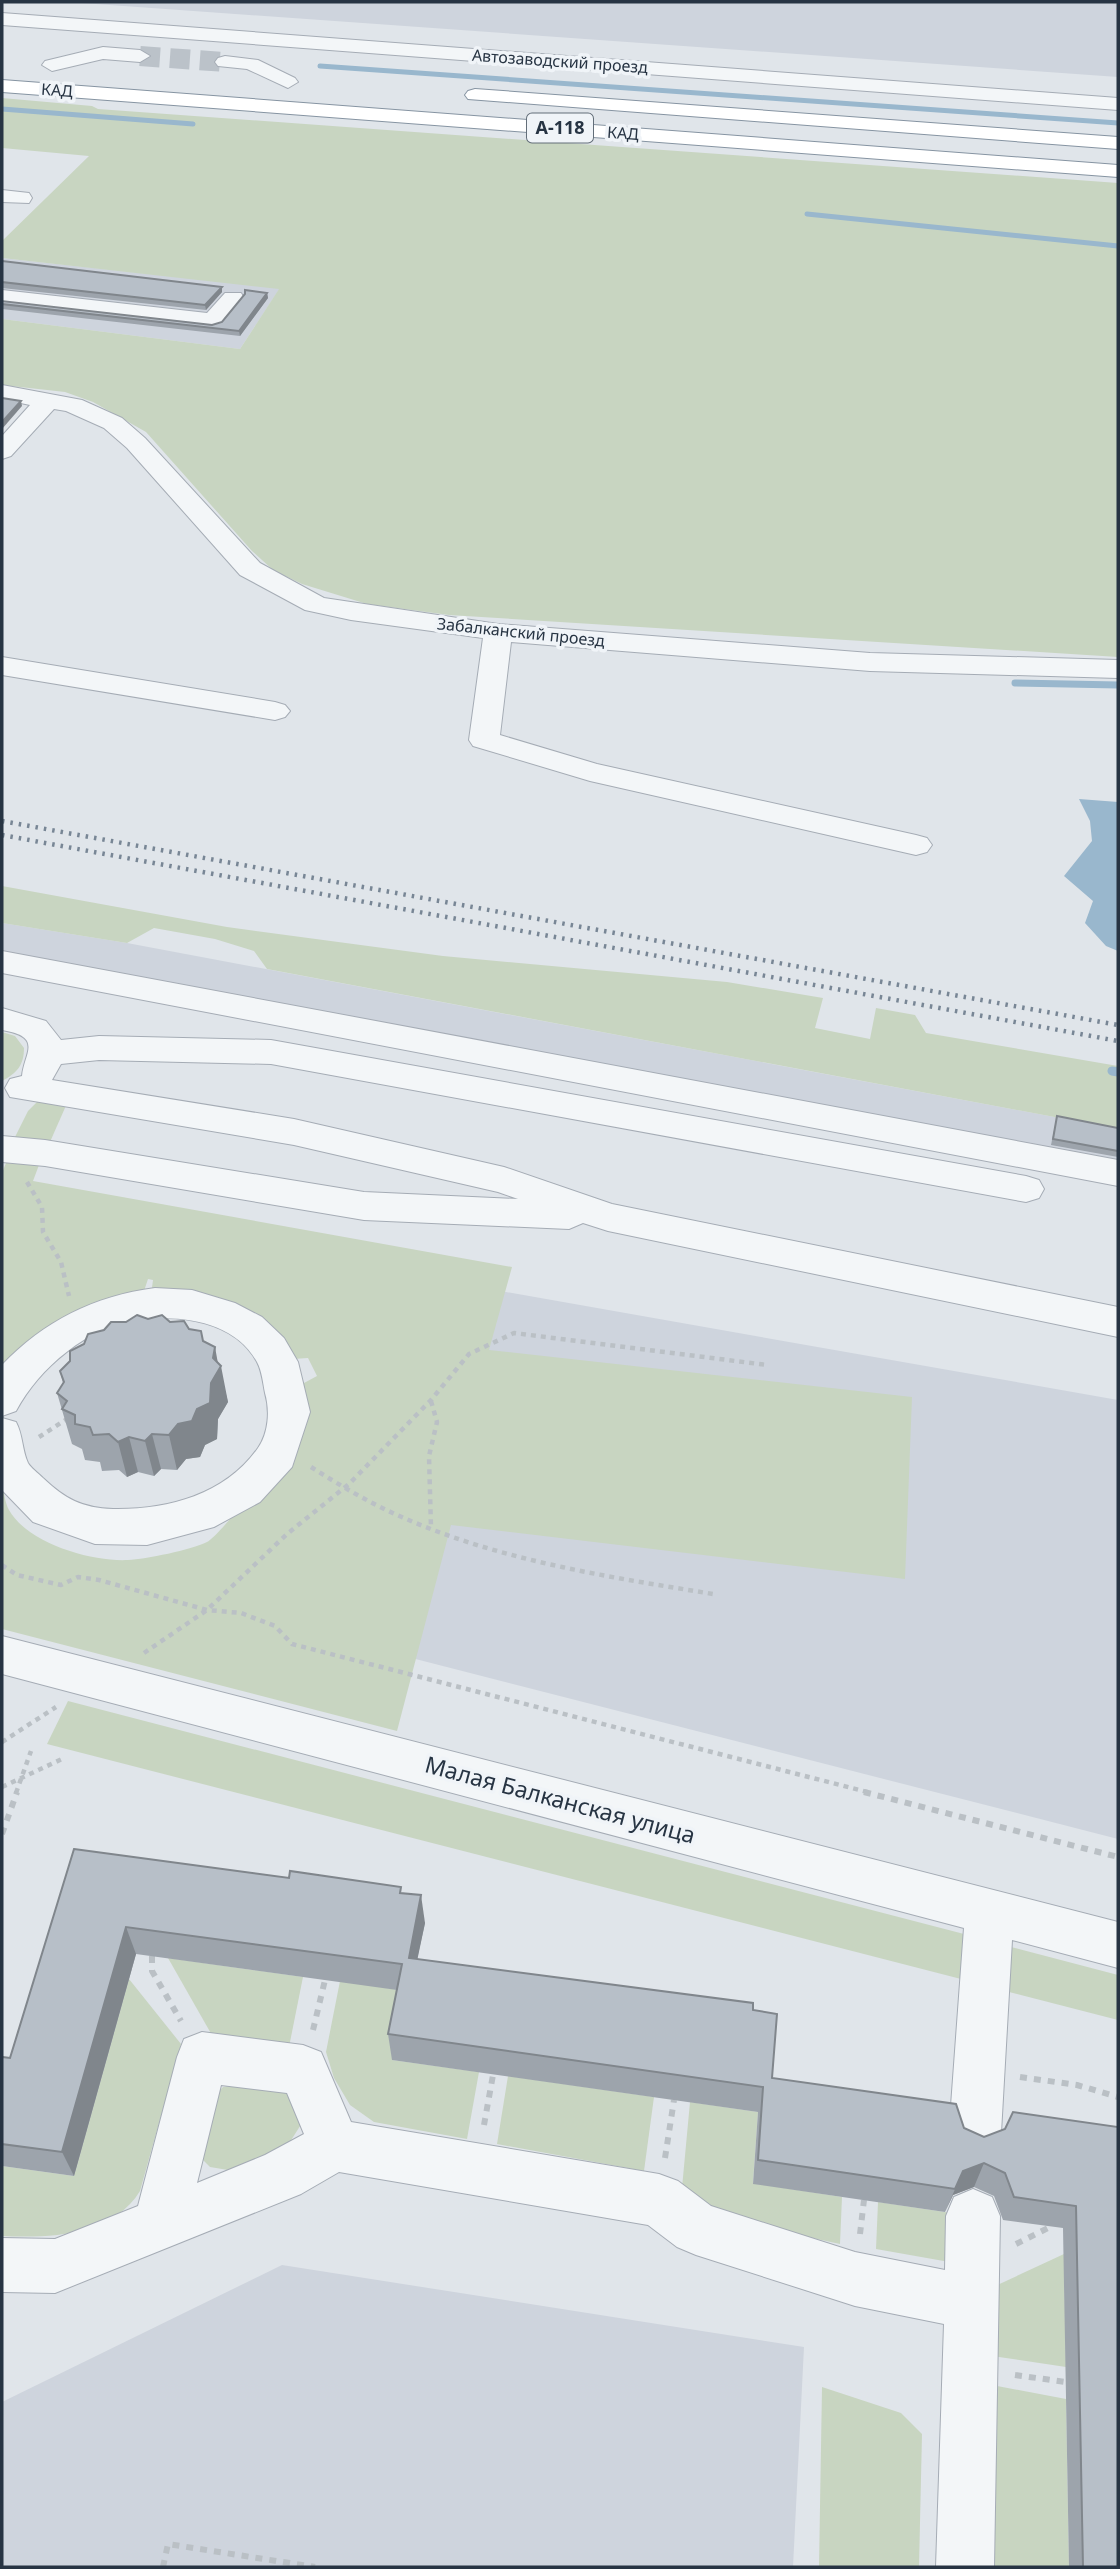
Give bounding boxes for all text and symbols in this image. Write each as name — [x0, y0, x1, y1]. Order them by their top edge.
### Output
street label: Автозаводский проезд — [471, 44, 649, 78]
street label: КАД — [40, 78, 74, 102]
road number: А-118 — [527, 113, 593, 142]
street label: КАД — [606, 121, 640, 145]
street label: Забалканский проезд — [436, 612, 606, 652]
street label: Малая Балканская улица — [422, 1748, 699, 1851]

